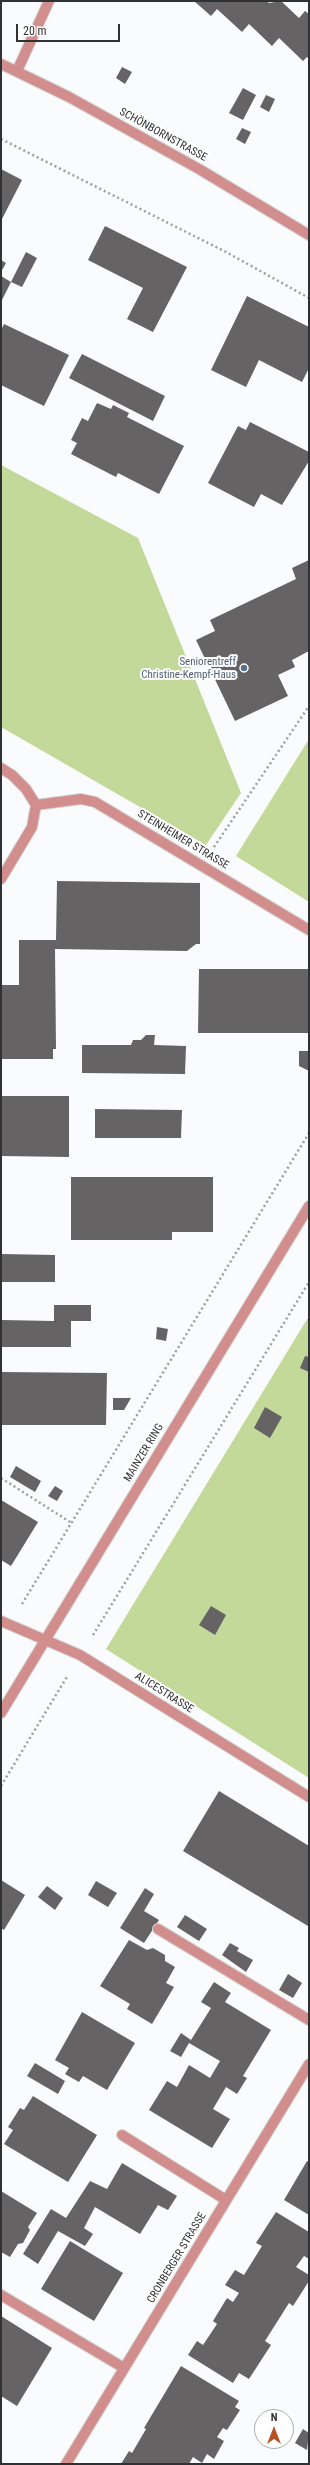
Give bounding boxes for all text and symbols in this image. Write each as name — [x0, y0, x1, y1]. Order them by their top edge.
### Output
scale bar — [18, 16, 122, 42]
text: 20 m — [23, 24, 47, 38]
street label: SCHÖNBORNSTRASSE — [117, 105, 209, 165]
place label: Seniorentreff Christine-Kempf-Haus — [141, 655, 236, 681]
marker: Seniorentreff Christine-Kempf-Haus — [239, 663, 249, 673]
street label: STEINHEIMER STRASSE — [135, 808, 231, 872]
street label: MAINZER RING — [121, 1421, 167, 1485]
street label: ALICESTRASSE — [132, 1670, 196, 1716]
street label: CRONBERGER STRASSE — [145, 2210, 209, 2306]
north arrow — [254, 2409, 294, 2449]
text: N — [271, 2411, 277, 2424]

